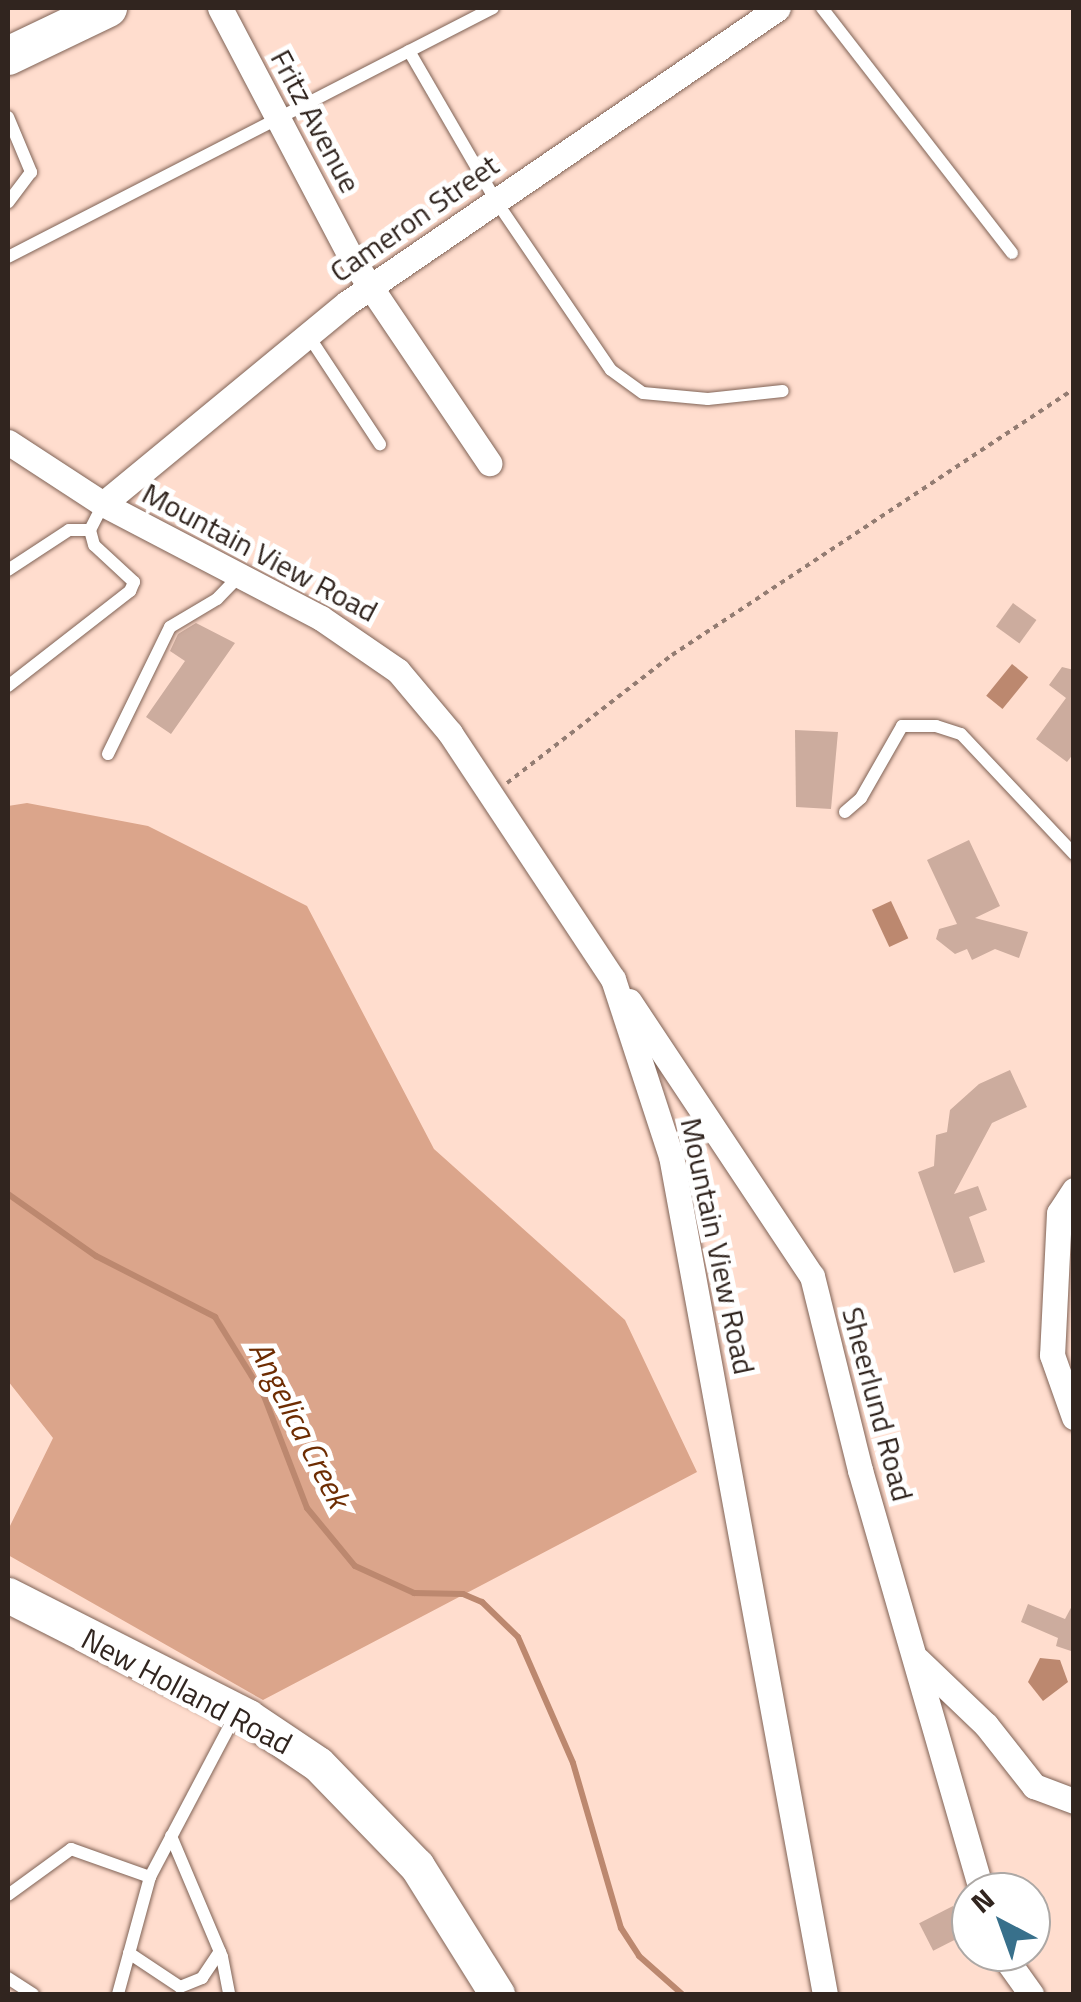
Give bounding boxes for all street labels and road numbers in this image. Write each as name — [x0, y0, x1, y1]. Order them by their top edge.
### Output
street label: Fritz Avenue — [263, 43, 369, 199]
street label: Cameron Street — [323, 147, 505, 289]
street label: Mountain View Road — [136, 475, 384, 629]
street label: Mountain View Road — [673, 1115, 763, 1377]
street label: Sheerlund Road — [835, 1303, 921, 1505]
street label: New Holland Road — [76, 1620, 298, 1762]

